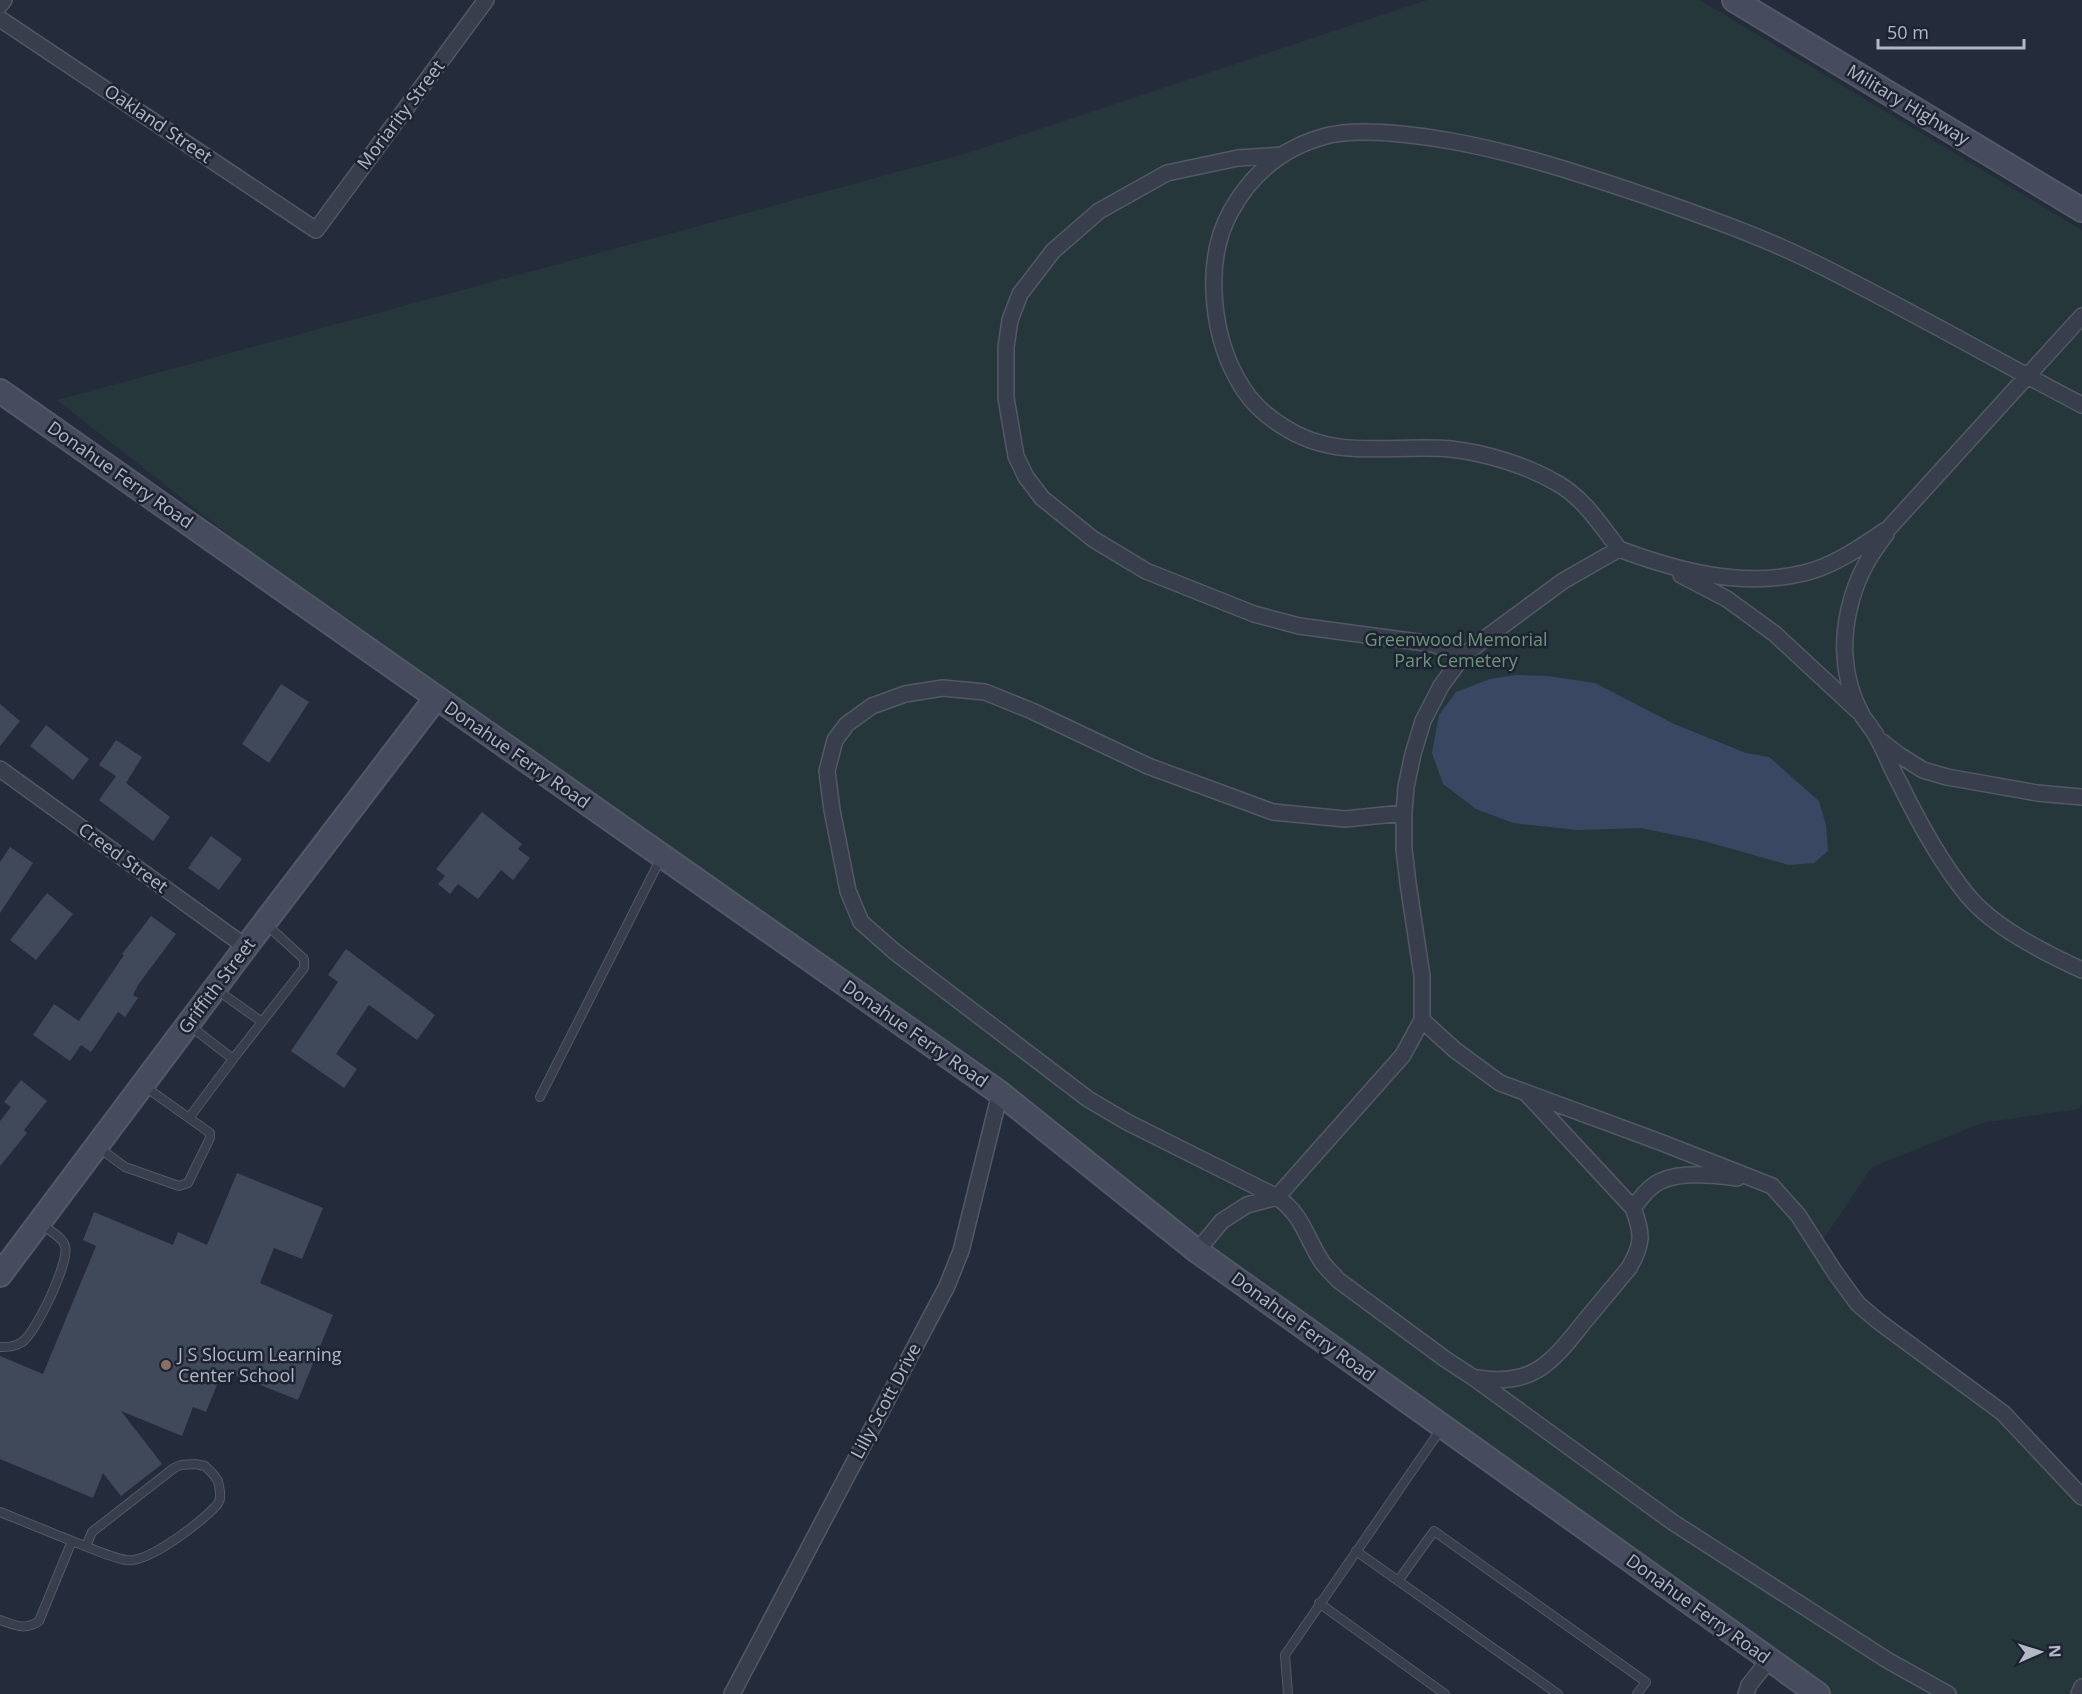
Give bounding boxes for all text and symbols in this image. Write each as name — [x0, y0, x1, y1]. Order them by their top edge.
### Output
scale bar — [1878, 12, 2024, 50]
text: 50 m — [1887, 20, 1929, 44]
street label: Moriarity Street — [351, 55, 449, 174]
street label: Military Highway — [1843, 58, 1975, 151]
street label: Oakland Street — [100, 78, 217, 168]
street label: Donahue Ferry Road — [43, 415, 198, 533]
park label: Greenwood Memorial Park Cemetery — [1364, 627, 1548, 672]
street label: Donahue Ferry Road — [440, 695, 595, 813]
street label: Creed Street — [74, 817, 173, 898]
street label: Griffith Street — [172, 933, 260, 1038]
street label: Donahue Ferry Road — [838, 974, 993, 1092]
street label: Donahue Ferry Road — [1227, 1266, 1380, 1387]
street label: Lilly Scott Drive — [845, 1339, 926, 1463]
place label: J S Slocum Learning Center School — [176, 1342, 342, 1387]
marker: J S Slocum Learning Center School — [159, 1358, 173, 1372]
street label: Donahue Ferry Road — [1622, 1548, 1775, 1669]
north arrow — [2010, 1622, 2070, 1682]
text: N — [2044, 1644, 2066, 1658]

